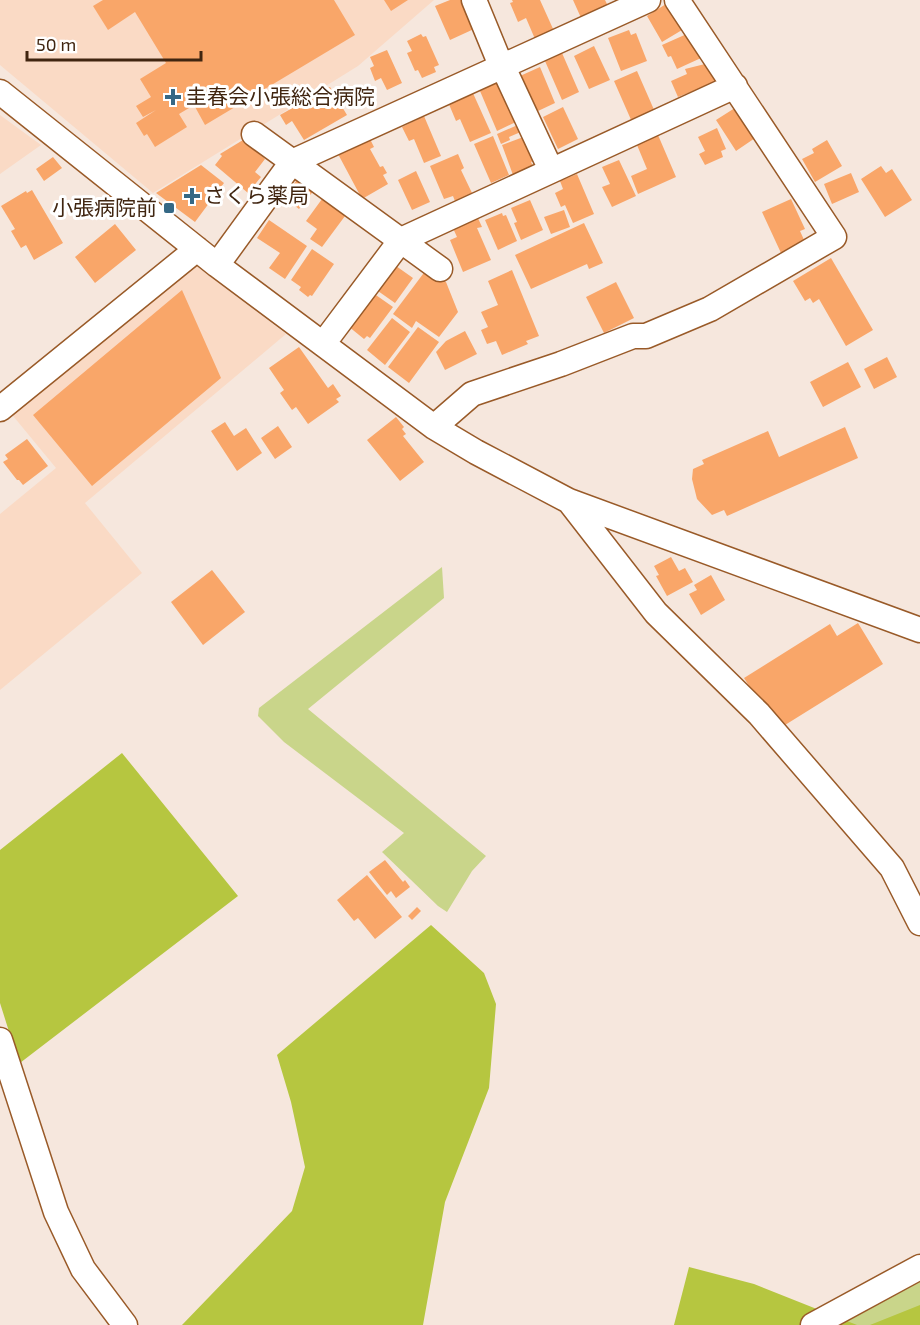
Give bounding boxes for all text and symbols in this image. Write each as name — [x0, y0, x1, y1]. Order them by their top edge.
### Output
scale bar — [27, 24, 201, 62]
text: 50 m — [36, 33, 76, 55]
place label: 圭春会小張総合病院 — [186, 83, 375, 108]
marker: 圭春会小張総合病院 — [164, 88, 182, 106]
place label: さくら薬局 — [204, 182, 309, 207]
marker: さくら薬局 — [185, 189, 199, 203]
place label: 小張病院前 — [52, 194, 157, 219]
marker: 小張病院前 — [162, 201, 176, 215]

